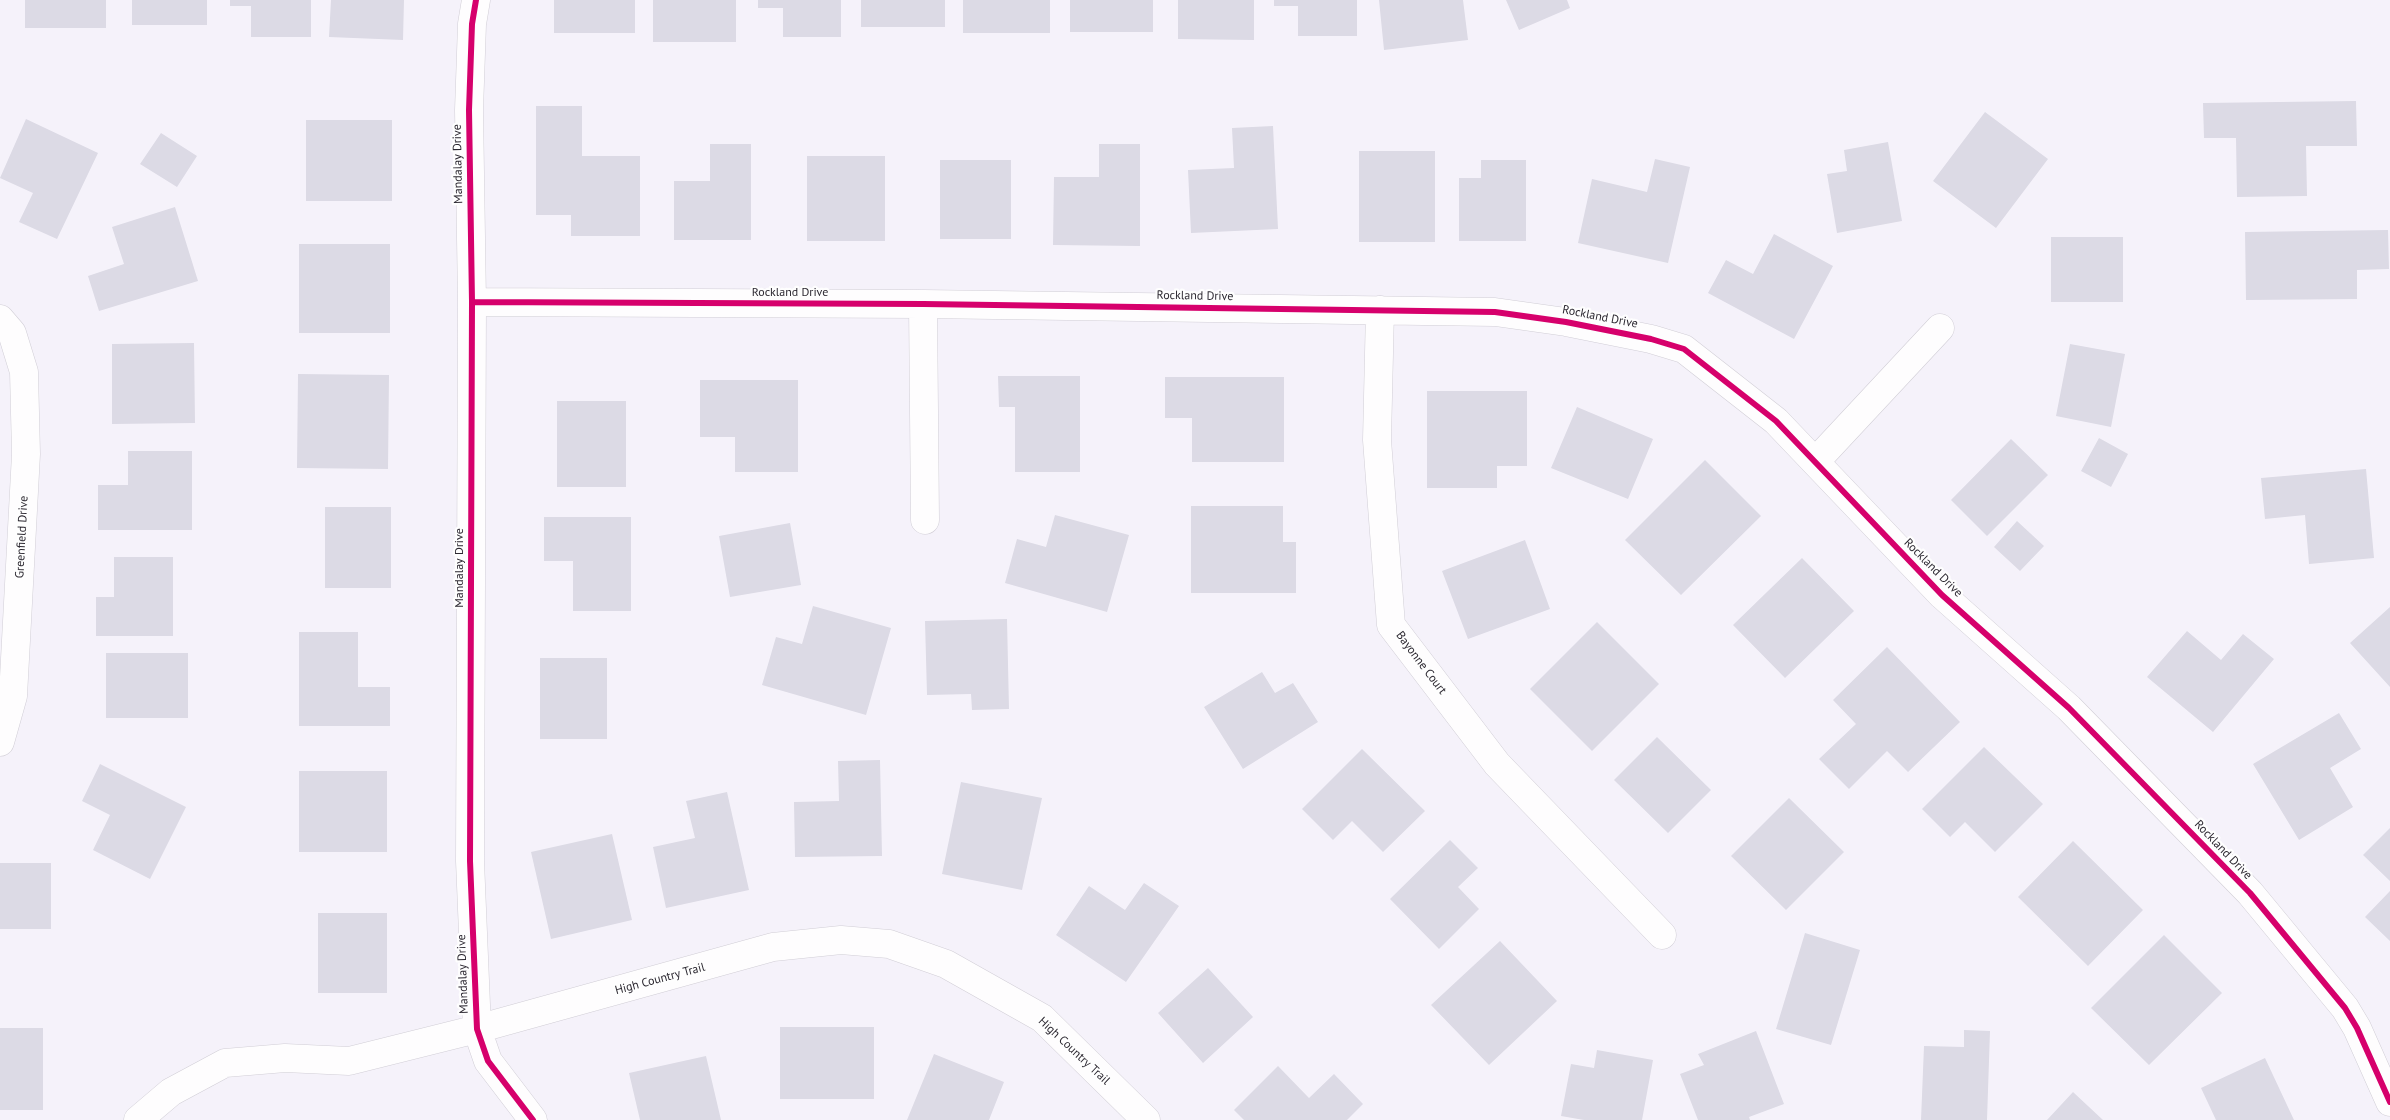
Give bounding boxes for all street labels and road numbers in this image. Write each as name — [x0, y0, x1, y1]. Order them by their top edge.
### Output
street label: Mandalay Drive — [450, 124, 466, 204]
street label: Rockland Drive — [752, 286, 828, 300]
street label: Rockland Drive — [1157, 288, 1233, 304]
street label: Rockland Drive — [1561, 303, 1639, 331]
street label: Greenfield Drive — [13, 495, 31, 579]
street label: Mandalay Drive — [453, 528, 467, 608]
street label: Rockland Drive — [1901, 536, 1965, 600]
street label: Bayonne Court — [1393, 629, 1449, 697]
street label: Rockland Drive — [2191, 817, 2255, 883]
street label: Mandalay Drive — [454, 934, 472, 1014]
street label: High Country Trail — [613, 960, 707, 998]
street label: High Country Trail — [1035, 1014, 1113, 1088]

